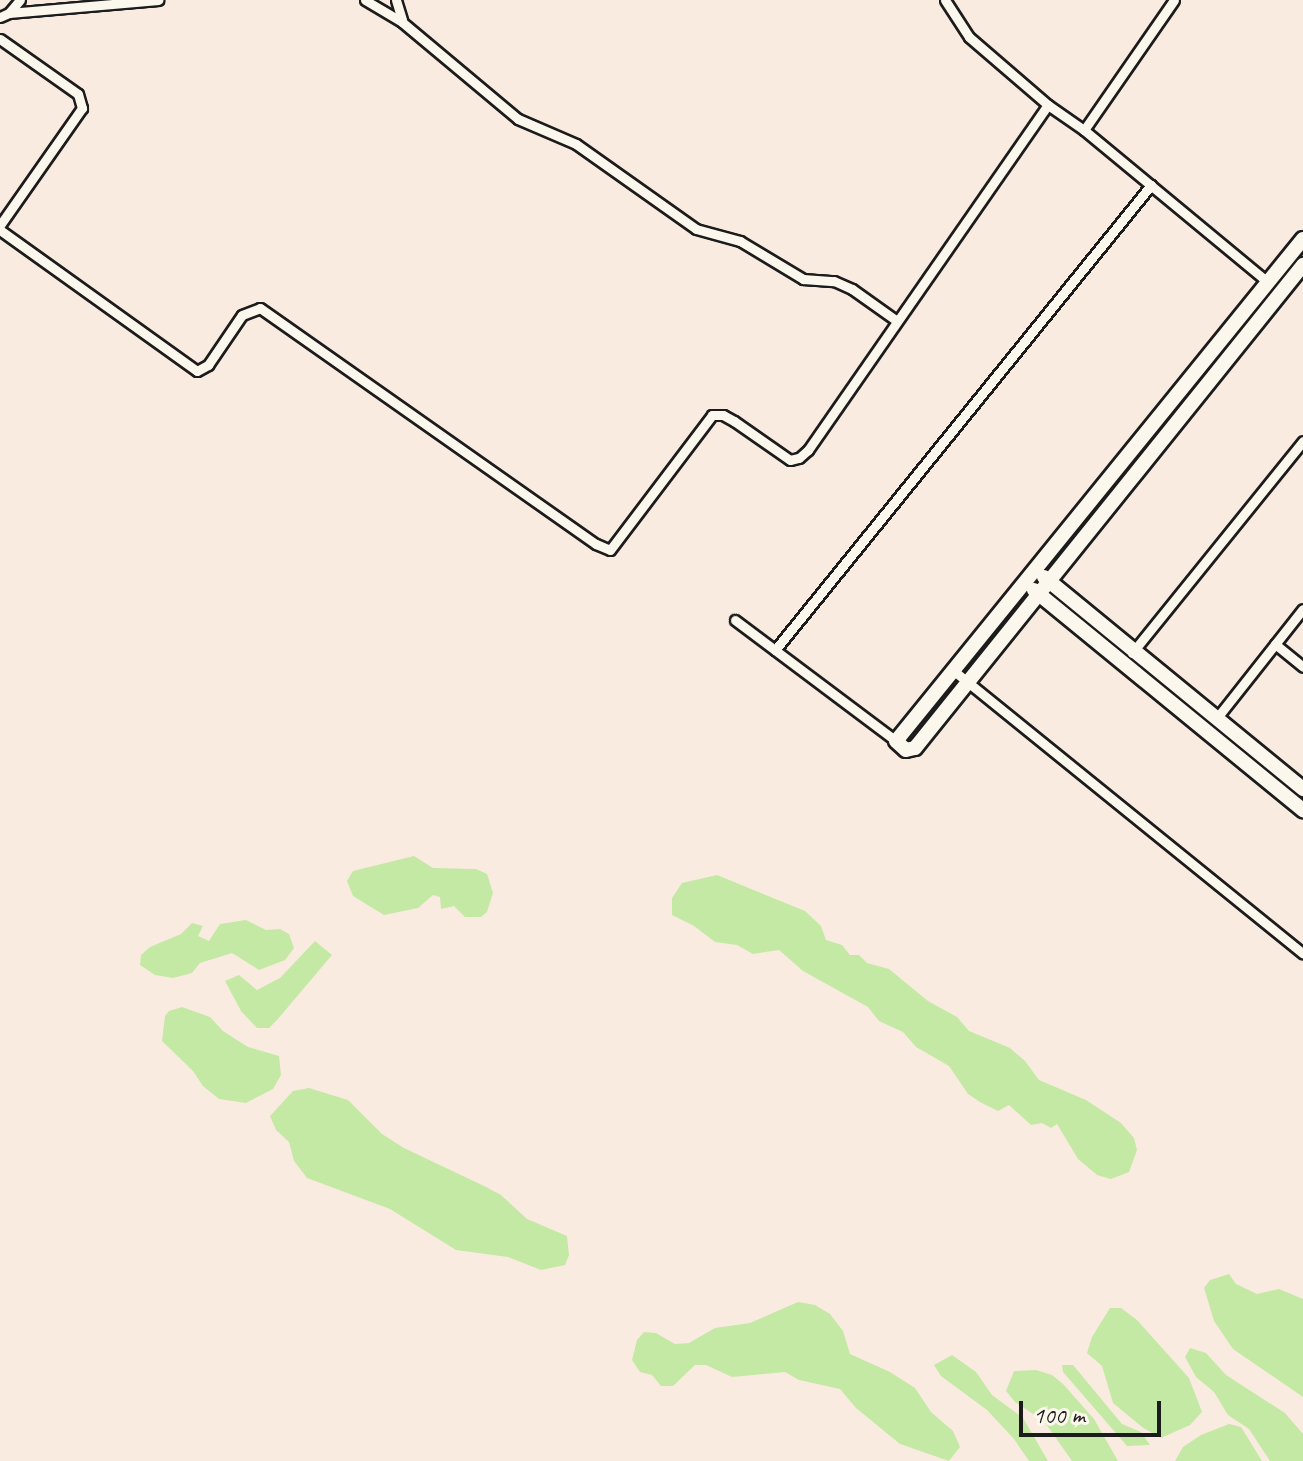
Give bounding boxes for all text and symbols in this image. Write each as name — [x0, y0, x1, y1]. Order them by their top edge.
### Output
scale bar — [1023, 1385, 1165, 1435]
text: 100 m — [1033, 1400, 1085, 1430]

